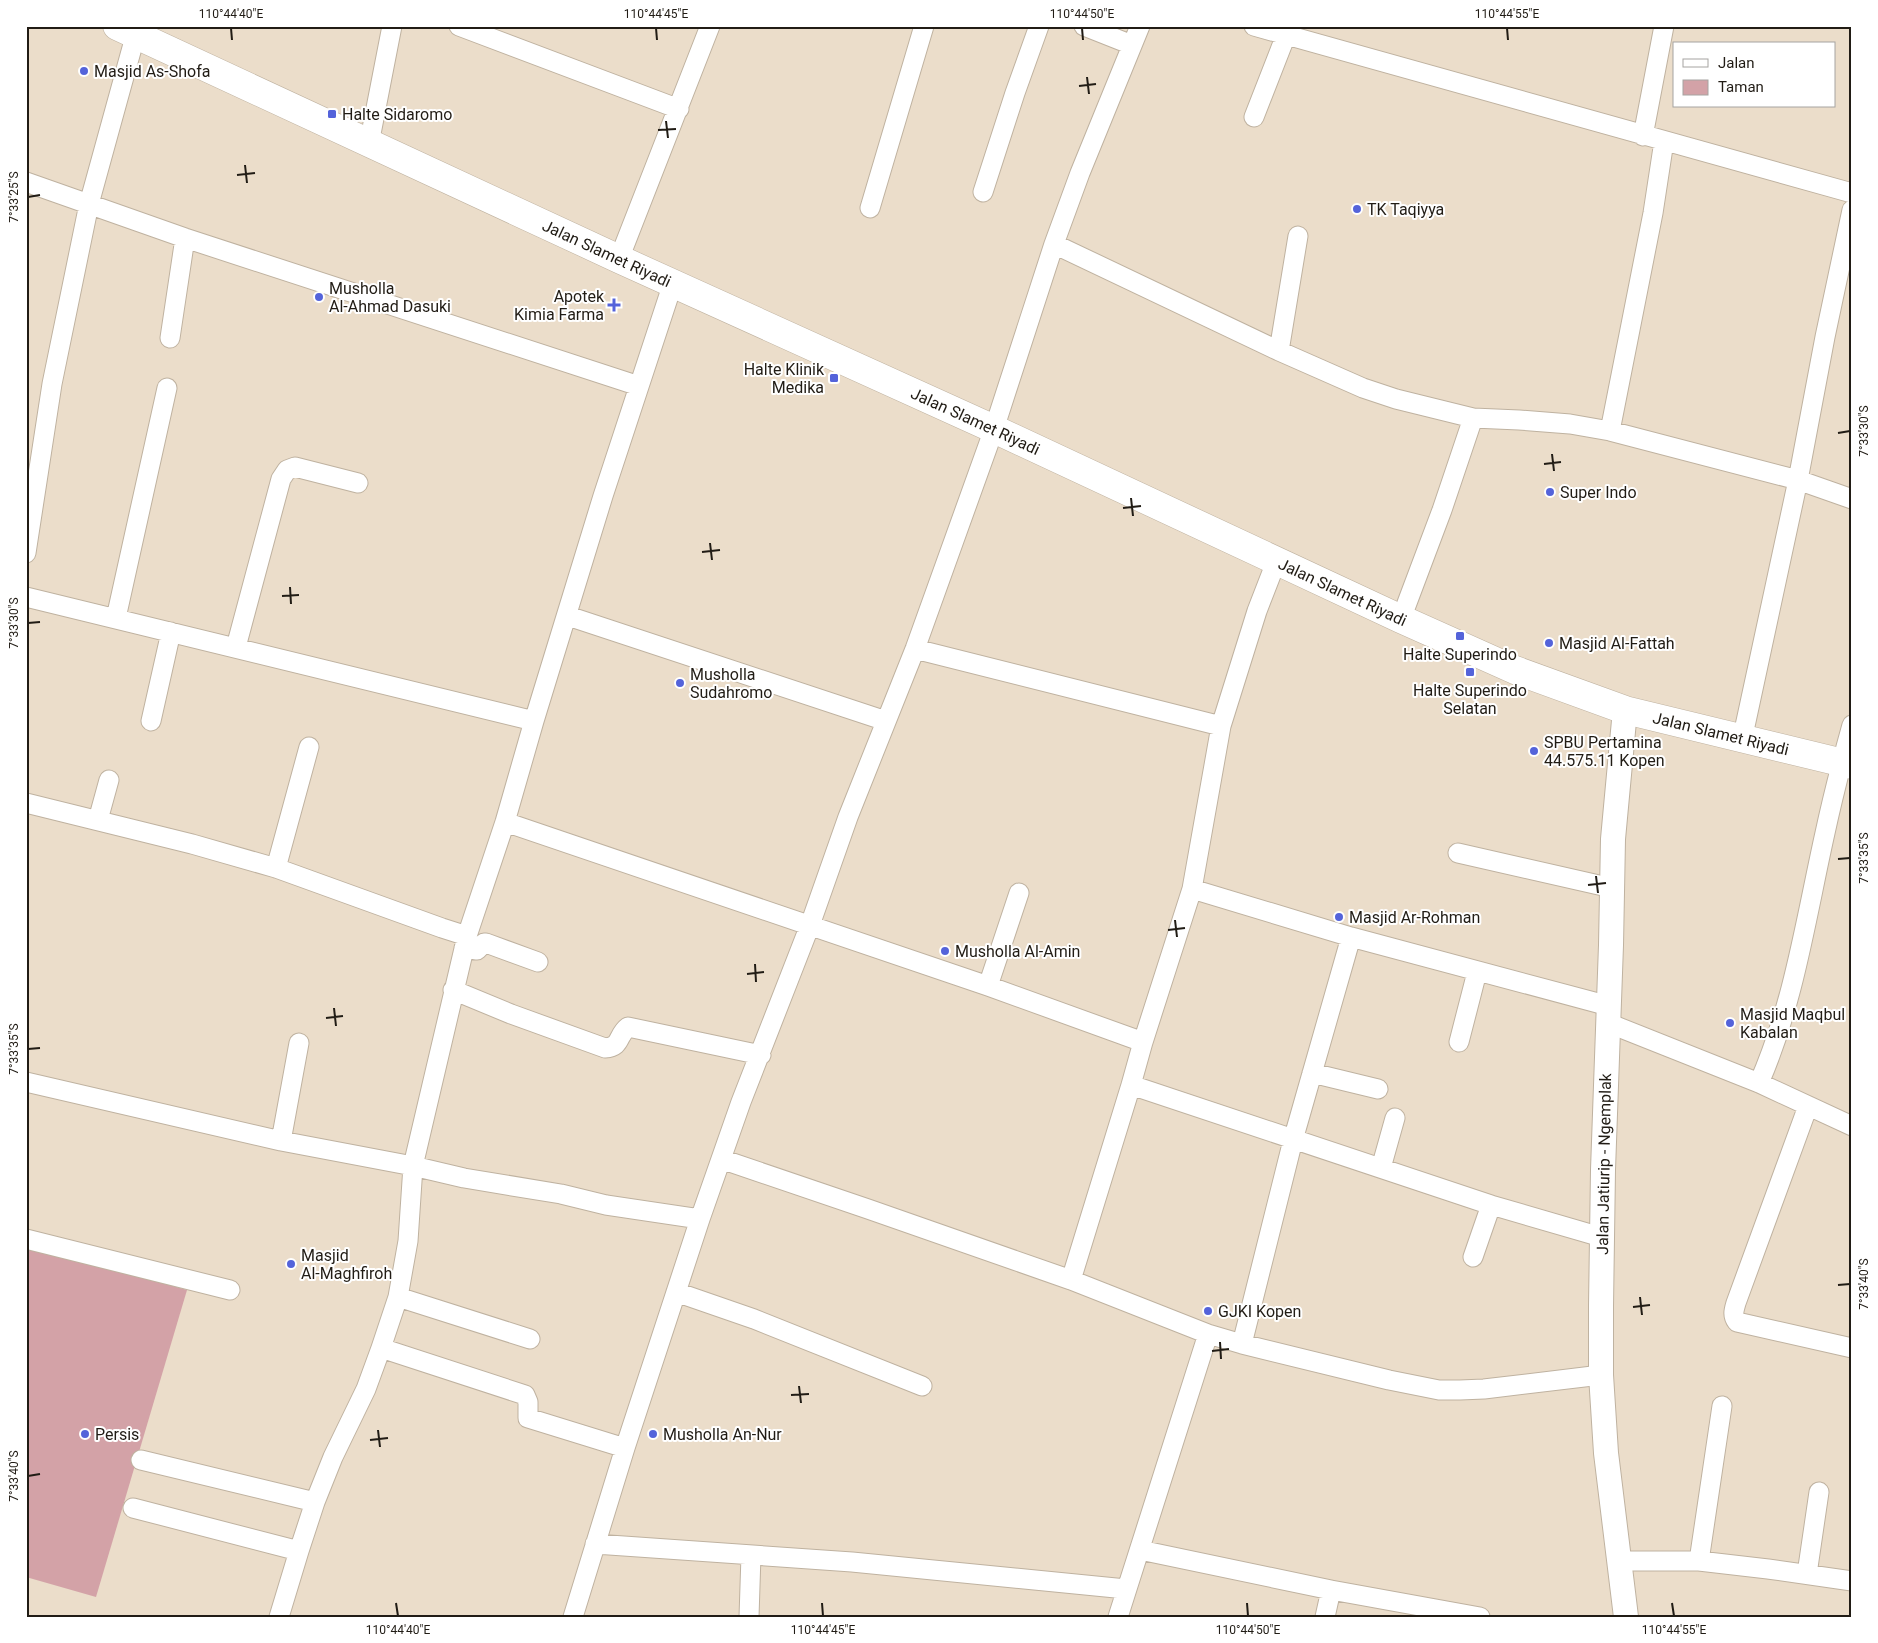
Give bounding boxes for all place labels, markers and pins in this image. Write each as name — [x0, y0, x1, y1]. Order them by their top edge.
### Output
place label: Masjid As-Shofa — [94, 62, 210, 81]
marker: Masjid As-Shofa — [78, 65, 90, 77]
place label: Halte Sidaromo — [342, 105, 452, 124]
marker: Halte Sidaromo — [326, 108, 338, 120]
place label: TK Taqiyya — [1367, 200, 1444, 219]
marker: TK Taqiyya — [1351, 203, 1363, 215]
place label: Musholla Al-Ahmad Dasuki — [329, 279, 451, 316]
place label: Apotek Kimia Farma — [514, 287, 605, 324]
marker: Musholla Al-Ahmad Dasuki — [313, 291, 325, 303]
marker: Apotek Kimia Farma — [608, 299, 620, 311]
place label: Halte Klinik Medika — [744, 360, 825, 397]
marker: Halte Klinik Medika — [828, 372, 840, 384]
place label: Super Indo — [1560, 483, 1637, 502]
marker: Super Indo — [1544, 486, 1556, 498]
marker: Halte Superindo — [1454, 630, 1466, 642]
place label: Masjid Al-Fattah — [1559, 634, 1675, 653]
marker: Masjid Al-Fattah — [1543, 637, 1555, 649]
place label: Halte Superindo — [1403, 645, 1517, 664]
place label: Musholla Sudahromo — [690, 665, 772, 702]
marker: Halte Superindo Selatan — [1464, 666, 1476, 678]
marker: Musholla Sudahromo — [674, 677, 686, 689]
place label: Halte Superindo Selatan — [1413, 681, 1527, 718]
place label: SPBU Pertamina 44.575.11 Kopen — [1544, 733, 1665, 770]
marker: SPBU Pertamina 44.575.11 Kopen — [1528, 745, 1540, 757]
place label: Masjid Ar-Rohman — [1349, 908, 1480, 927]
marker: Masjid Ar-Rohman — [1333, 911, 1345, 923]
place label: Musholla Al-Amin — [955, 942, 1080, 961]
marker: Musholla Al-Amin — [939, 945, 951, 957]
place label: Masjid Maqbul Kabalan — [1740, 1005, 1845, 1042]
marker: Masjid Maqbul Kabalan — [1724, 1017, 1736, 1029]
place label: Masjid Al-Maghfiroh — [301, 1246, 392, 1283]
marker: Masjid Al-Maghfiroh — [285, 1258, 297, 1270]
place label: GJKI Kopen — [1218, 1302, 1301, 1321]
marker: GJKI Kopen — [1202, 1305, 1214, 1317]
place label: Persis — [95, 1425, 139, 1444]
place label: Musholla An-Nur — [663, 1425, 782, 1444]
marker: Persis — [79, 1428, 91, 1440]
marker: Musholla An-Nur — [647, 1428, 659, 1440]

